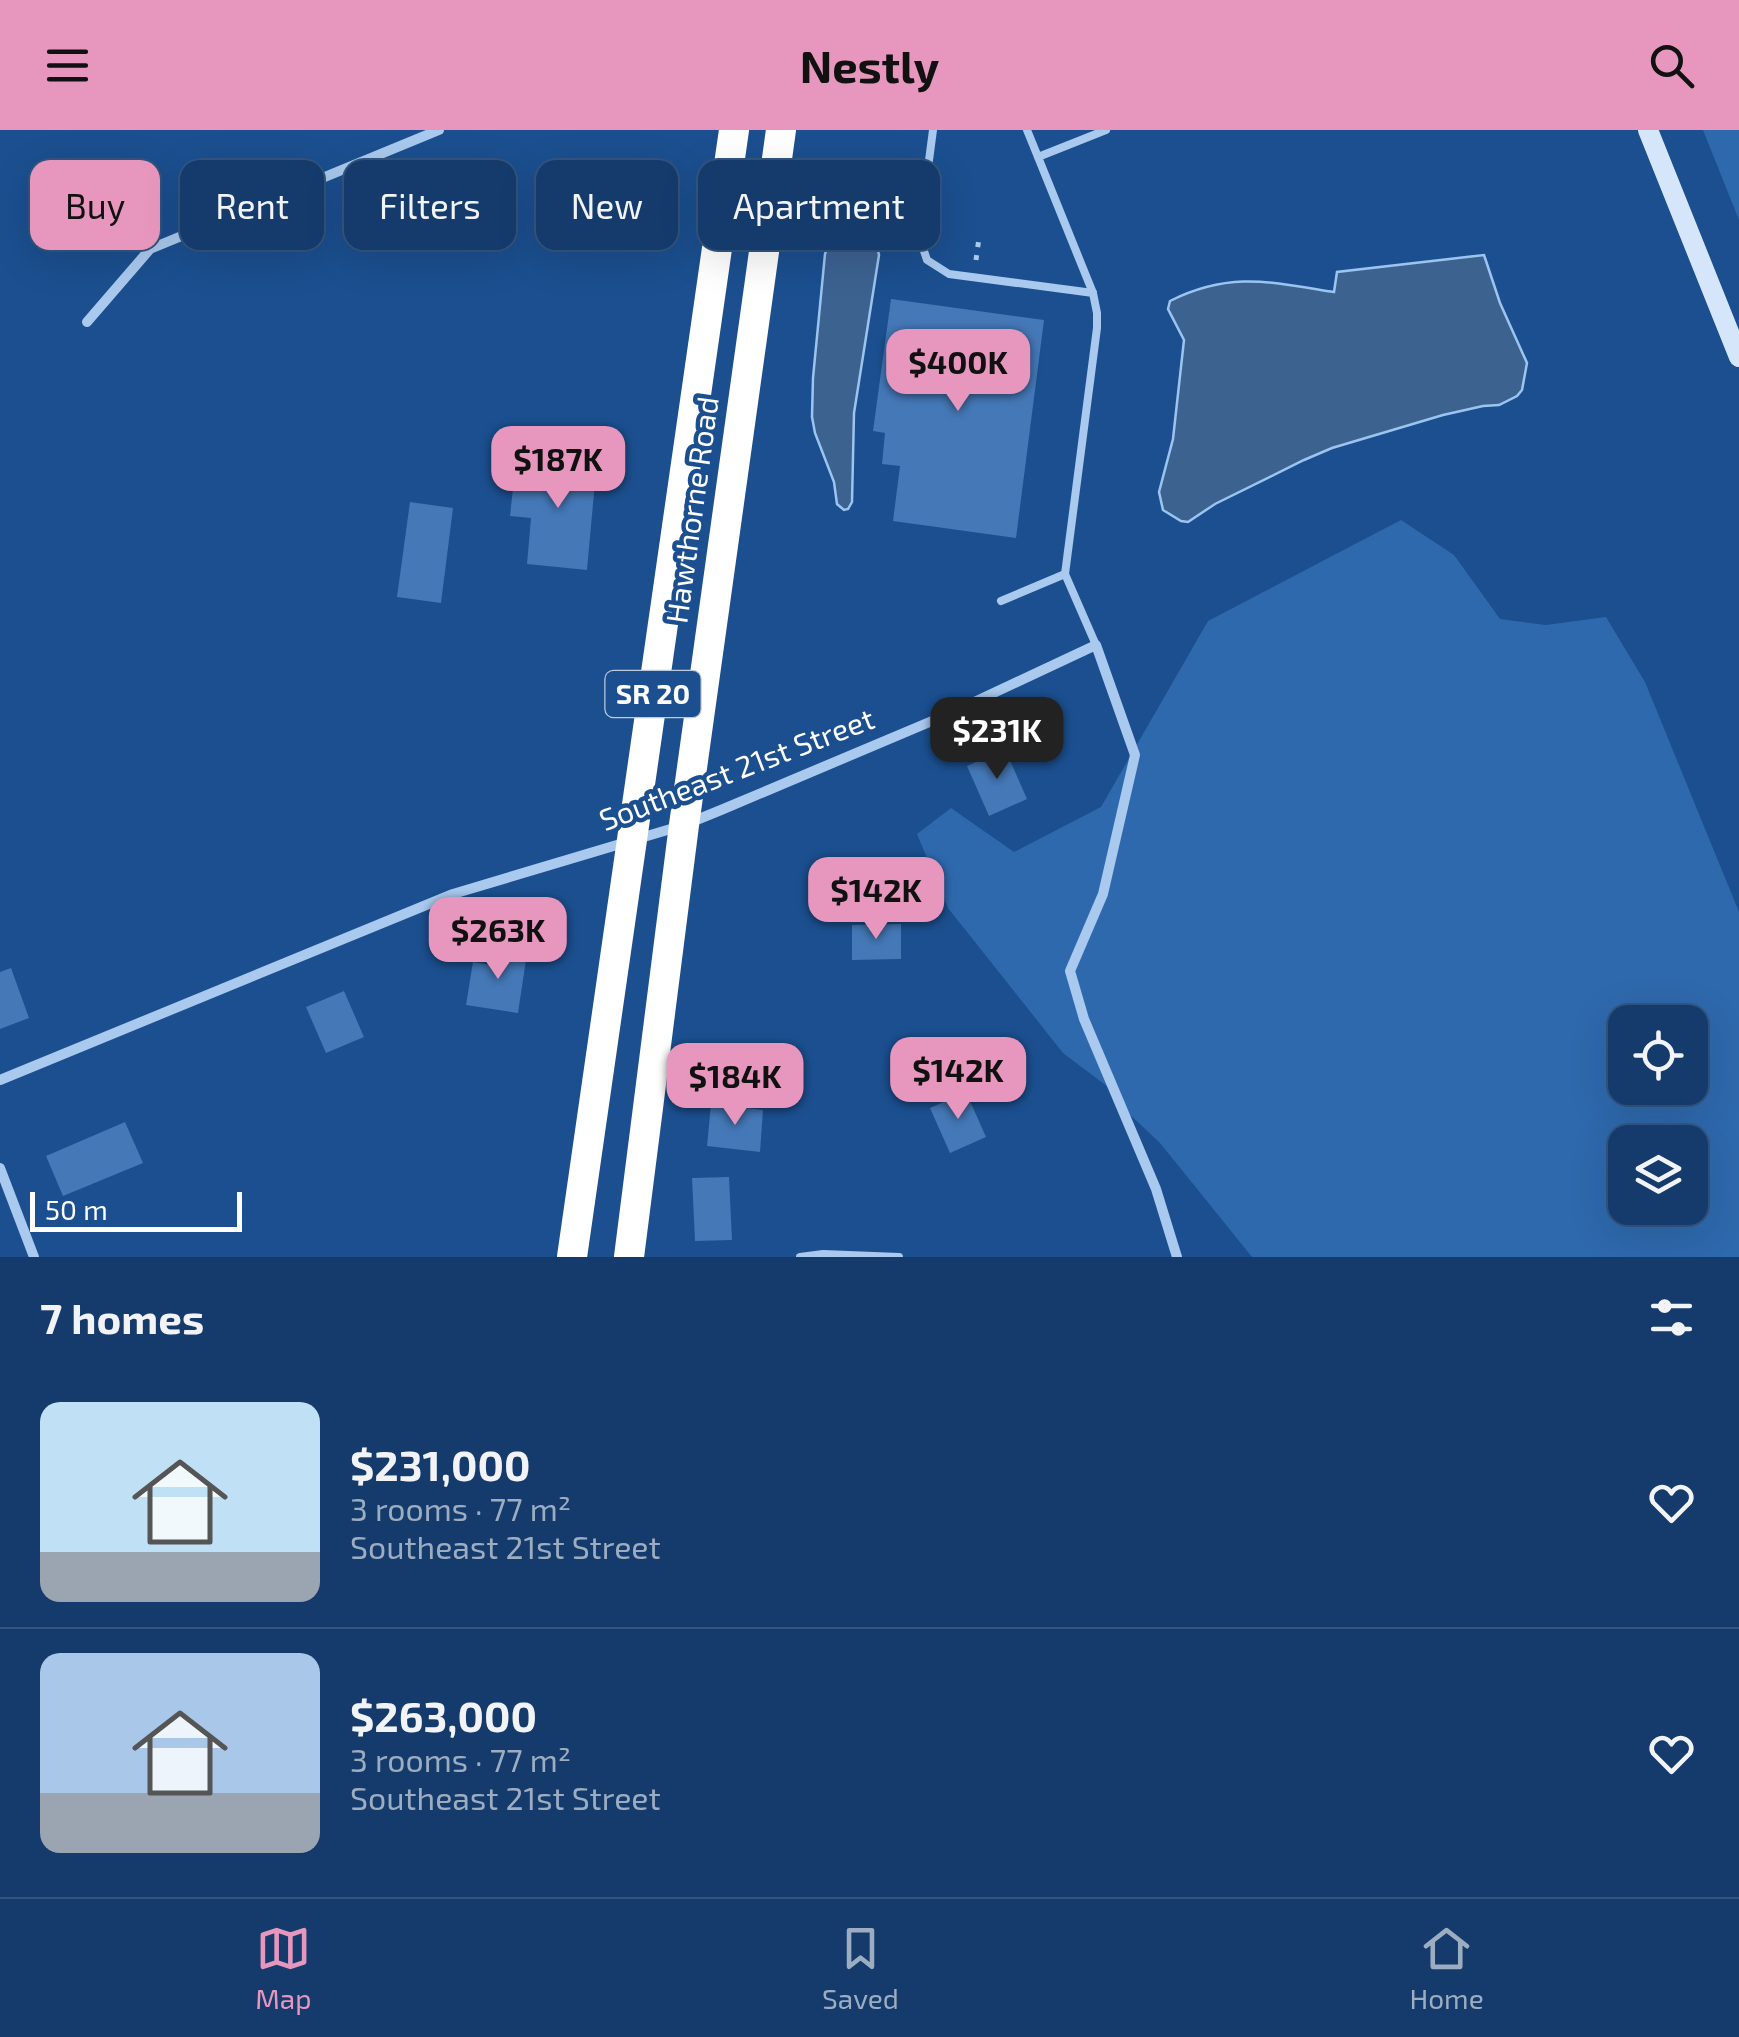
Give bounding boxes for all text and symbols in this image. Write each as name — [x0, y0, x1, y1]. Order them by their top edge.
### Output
icon: menu — [40, 38, 95, 93]
text: Nestly — [800, 38, 939, 92]
icon: search — [1644, 38, 1699, 93]
chip: Buy — [30, 160, 160, 250]
chip: Rent — [180, 160, 324, 250]
chip: Filters — [344, 160, 516, 250]
chip: New — [536, 160, 678, 250]
chip: Apartment — [698, 160, 940, 250]
pin: $400K — [888, 329, 1028, 414]
text: $400K — [908, 342, 1008, 380]
street label: Hawthorne Road — [657, 394, 725, 625]
pin: $187K — [488, 426, 628, 511]
text: $187K — [513, 439, 603, 477]
road number: SR 20 — [606, 671, 700, 717]
pin: $231K — [927, 697, 1067, 782]
street label: Southeast 21st Street — [594, 699, 879, 837]
text: $231K — [952, 710, 1042, 748]
pin: $142K — [806, 857, 946, 942]
text: $142K — [830, 870, 922, 908]
pin: $263K — [428, 897, 568, 982]
text: $263K — [451, 910, 545, 948]
map controls — [1608, 1005, 1708, 1225]
button: locate — [1608, 1005, 1708, 1105]
pin: $142K — [888, 1037, 1028, 1122]
pin: $184K — [665, 1043, 805, 1128]
text: $142K — [912, 1050, 1004, 1088]
text: $184K — [689, 1056, 782, 1094]
button: layers — [1608, 1125, 1708, 1225]
scale bar — [30, 1187, 242, 1232]
text: 50 m — [45, 1192, 108, 1226]
icon: filters — [1644, 1290, 1699, 1345]
text: 7 homes — [40, 1292, 204, 1342]
text: $231,000 — [350, 1439, 530, 1489]
icon: home — [120, 1442, 240, 1562]
icon: heart — [1644, 1475, 1699, 1530]
text: 3 rooms · 77 m² — [350, 1489, 571, 1527]
text: Southeast 21st Street — [350, 1527, 661, 1565]
text: $263,000 — [350, 1690, 537, 1740]
icon: home — [120, 1693, 240, 1813]
icon: heart — [1644, 1726, 1699, 1781]
text: 3 rooms · 77 m² — [350, 1740, 571, 1778]
text: Southeast 21st Street — [350, 1778, 661, 1816]
tab: Map — [255, 1921, 311, 2015]
tab: Saved — [822, 1921, 899, 2015]
tab: Home — [1410, 1921, 1484, 2015]

